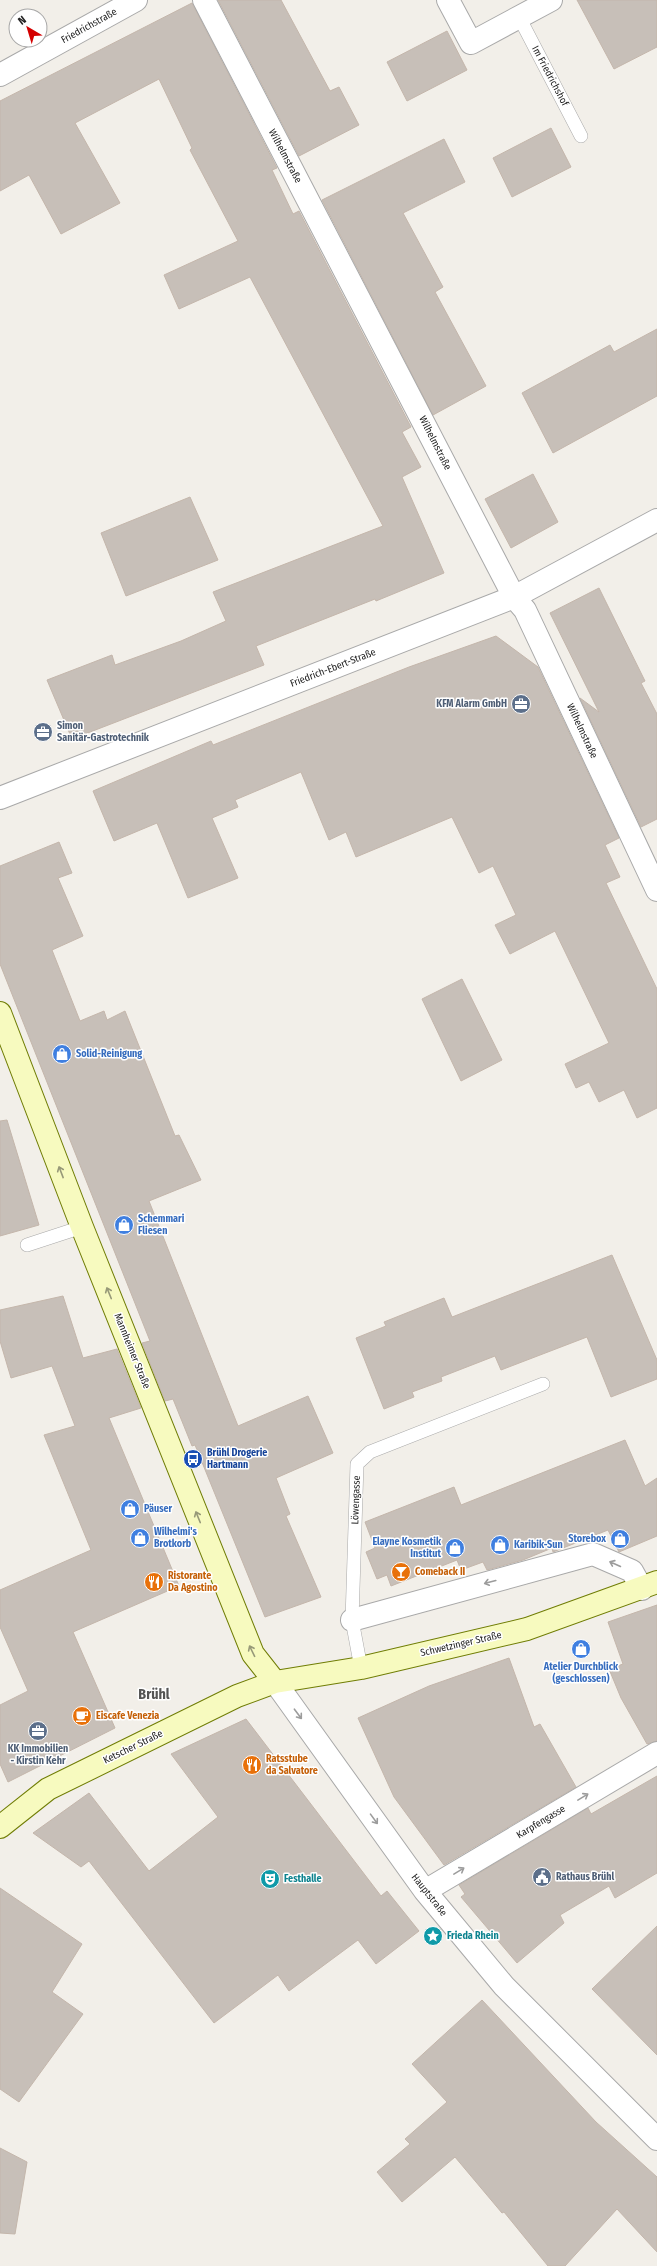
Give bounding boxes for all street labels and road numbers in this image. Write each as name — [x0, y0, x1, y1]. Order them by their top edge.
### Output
street label: Friedrichstraße — [59, 6, 119, 46]
street label: Im Friedrichshof — [529, 44, 571, 109]
street label: Wilhelmstraße — [266, 127, 304, 185]
street label: Wilhelmstraße — [416, 414, 454, 472]
street label: Friedrich-Ebert-Straße — [288, 646, 378, 690]
street label: Wilhelmstraße — [564, 702, 600, 760]
street label: Mannheimer Straße — [111, 1311, 153, 1391]
street label: Löwengasse — [349, 1475, 363, 1525]
street label: Schwetzinger Straße — [419, 1629, 503, 1659]
street label: Ketscher Straße — [101, 1727, 165, 1767]
street label: Karpfengasse — [514, 1803, 568, 1841]
street label: Hauptstraße — [409, 1871, 449, 1919]

